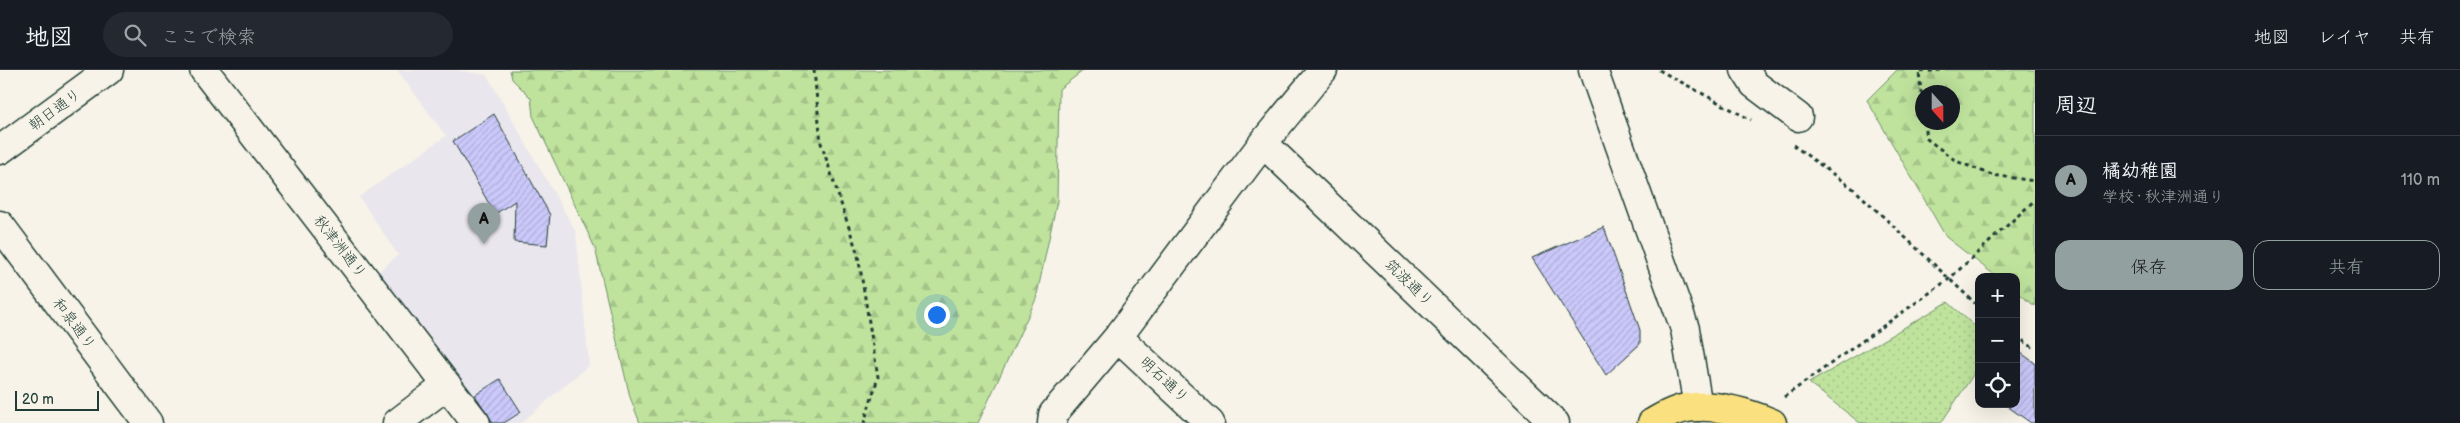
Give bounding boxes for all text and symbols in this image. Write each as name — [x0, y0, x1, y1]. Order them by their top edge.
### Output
search box — [103, 12, 453, 57]
icon: search — [121, 21, 149, 49]
text: 地図 — [25, 23, 73, 52]
text: ここで検索 — [161, 26, 256, 49]
text: 地図 — [2254, 27, 2290, 48]
text: レイヤ — [2318, 27, 2371, 48]
text: 共有 — [2399, 27, 2435, 48]
street label: 朝日通り — [25, 85, 85, 135]
north arrow — [1915, 85, 1960, 130]
text: 周辺 — [2055, 93, 2097, 118]
text: 橘幼稚園 — [2102, 160, 2178, 183]
text: A — [2066, 171, 2076, 190]
text: 110 m — [2401, 171, 2440, 190]
text: 学校 · 秋津洲通り — [2102, 188, 2224, 207]
pin: A — [468, 203, 500, 244]
street label: 秋津洲通り — [309, 212, 371, 282]
button: 保存 — [2055, 240, 2243, 290]
button: 共有 — [2253, 240, 2440, 290]
street label: 筑波通り — [1381, 255, 1437, 311]
map controls — [1975, 273, 2020, 408]
button: + — [1975, 273, 2020, 318]
street label: 和泉通り — [48, 294, 100, 354]
your location — [924, 302, 950, 328]
button: − — [1975, 318, 2020, 363]
street label: 明石通り — [1136, 353, 1192, 407]
button: locate — [1975, 363, 2020, 408]
scale bar — [15, 388, 99, 411]
text: 20 m — [22, 391, 54, 408]

